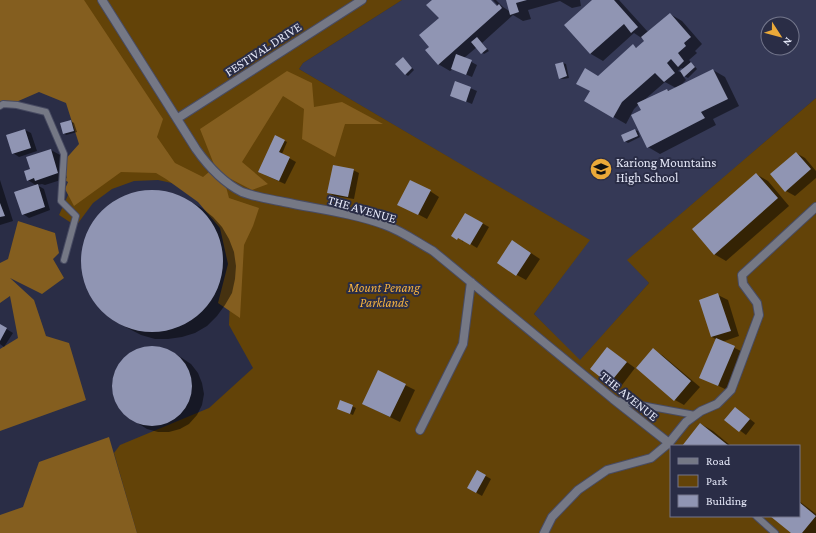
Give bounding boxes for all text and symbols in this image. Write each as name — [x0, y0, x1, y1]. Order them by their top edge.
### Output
north arrow — [760, 16, 800, 56]
street label: FESTIVAL DRIVE — [222, 19, 304, 79]
text: N — [781, 35, 795, 49]
place label: Kariong Mountains High School — [616, 155, 716, 185]
school or university icon: Kariong Mountains High School — [588, 156, 614, 182]
street label: THE AVENUE — [326, 192, 398, 226]
park label: Mount Penang Parklands — [347, 280, 421, 310]
street label: THE AVENUE — [597, 368, 661, 424]
legend — [670, 445, 800, 517]
text: Road — [706, 454, 731, 468]
text: Park — [706, 474, 728, 488]
text: Building — [706, 494, 747, 508]

